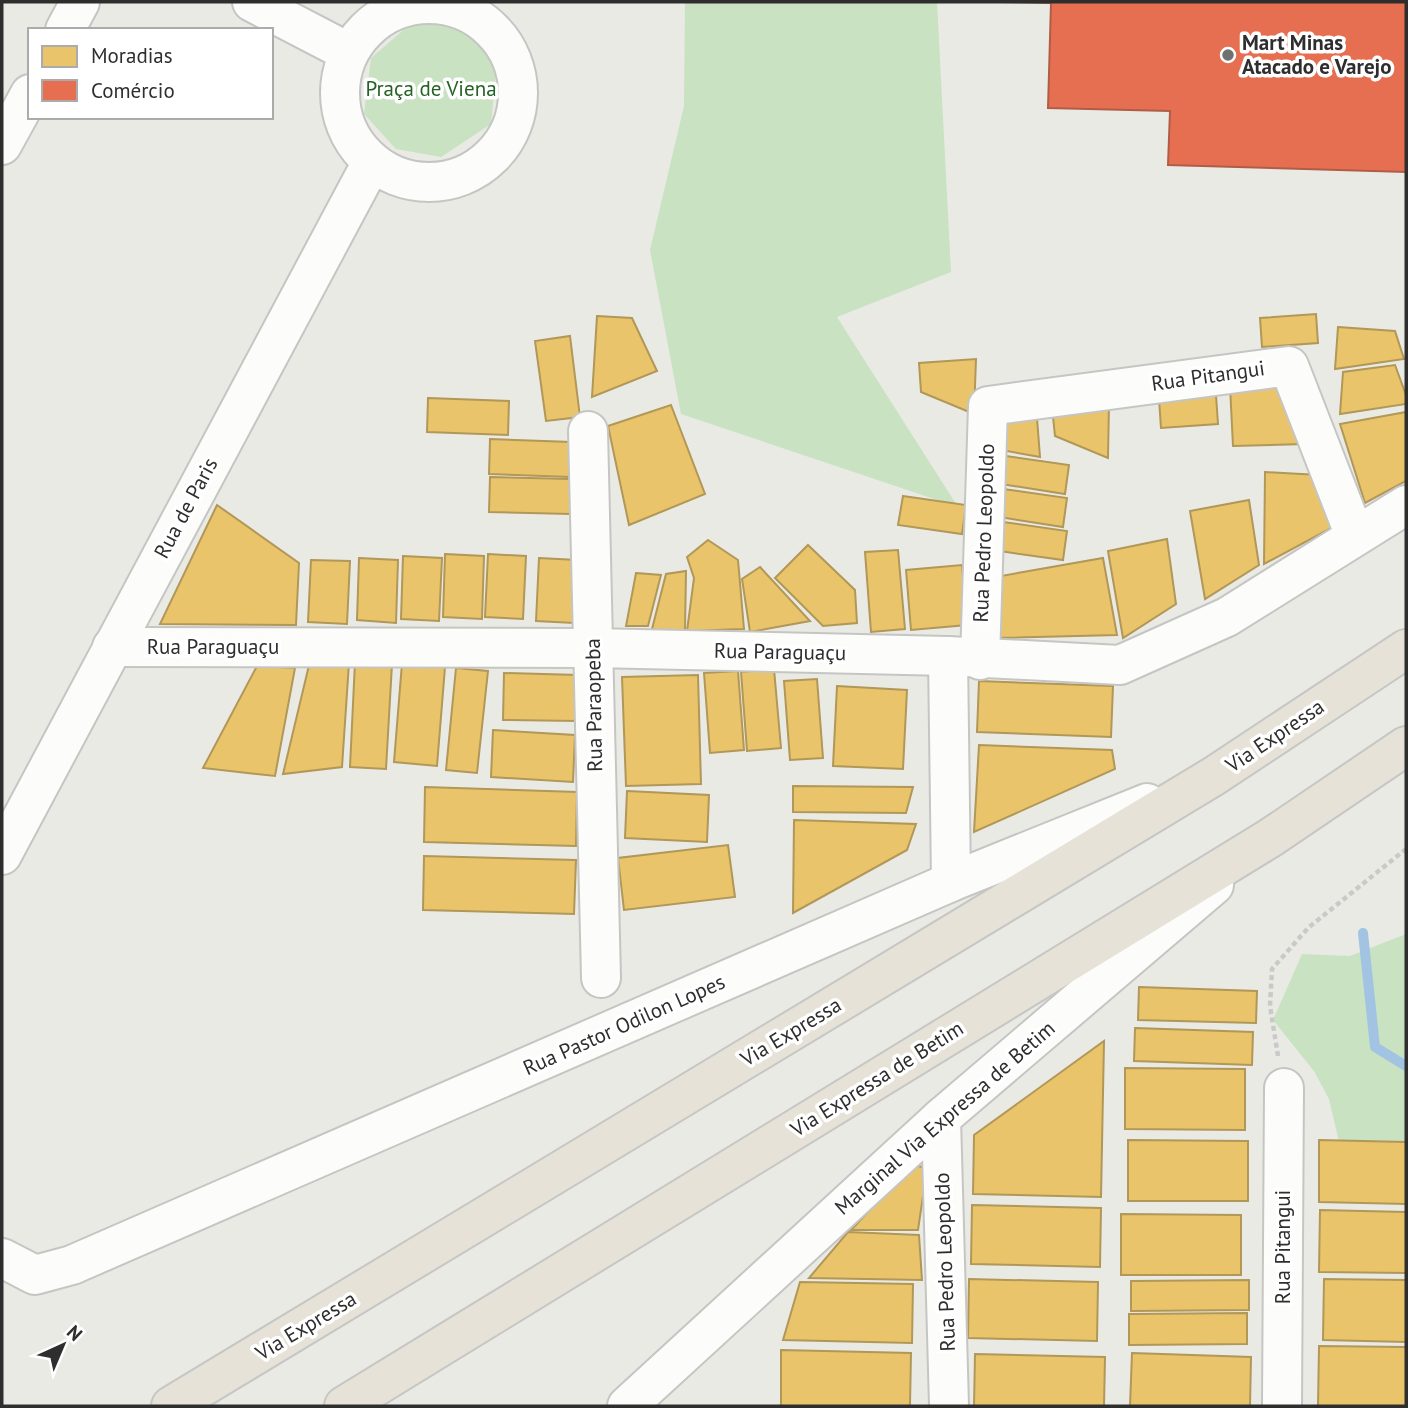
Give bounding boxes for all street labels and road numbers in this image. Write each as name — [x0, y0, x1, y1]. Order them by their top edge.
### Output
street label: Rua Pitangui — [1149, 354, 1266, 397]
street label: Rua Pedro Leopoldo — [967, 443, 1000, 623]
street label: Rua de Paris — [148, 453, 223, 563]
street label: Rua Paraguaçu — [147, 633, 279, 660]
street label: Rua Paraguaçu — [714, 637, 846, 666]
street label: Rua Paraopeba — [579, 638, 608, 772]
street label: Via Expressa — [1220, 693, 1329, 779]
street label: Rua Pastor Odilon Lopes — [519, 968, 729, 1081]
street label: Via Expressa — [735, 991, 846, 1073]
street label: Via Expressa de Betim — [784, 1014, 968, 1143]
street label: Marginal Via Expressa de Betim — [829, 1015, 1060, 1221]
street label: Rua Pedro Leopoldo — [928, 1172, 961, 1352]
street label: Rua Pitangui — [1269, 1190, 1296, 1304]
street label: Via Expressa — [250, 1285, 361, 1367]

